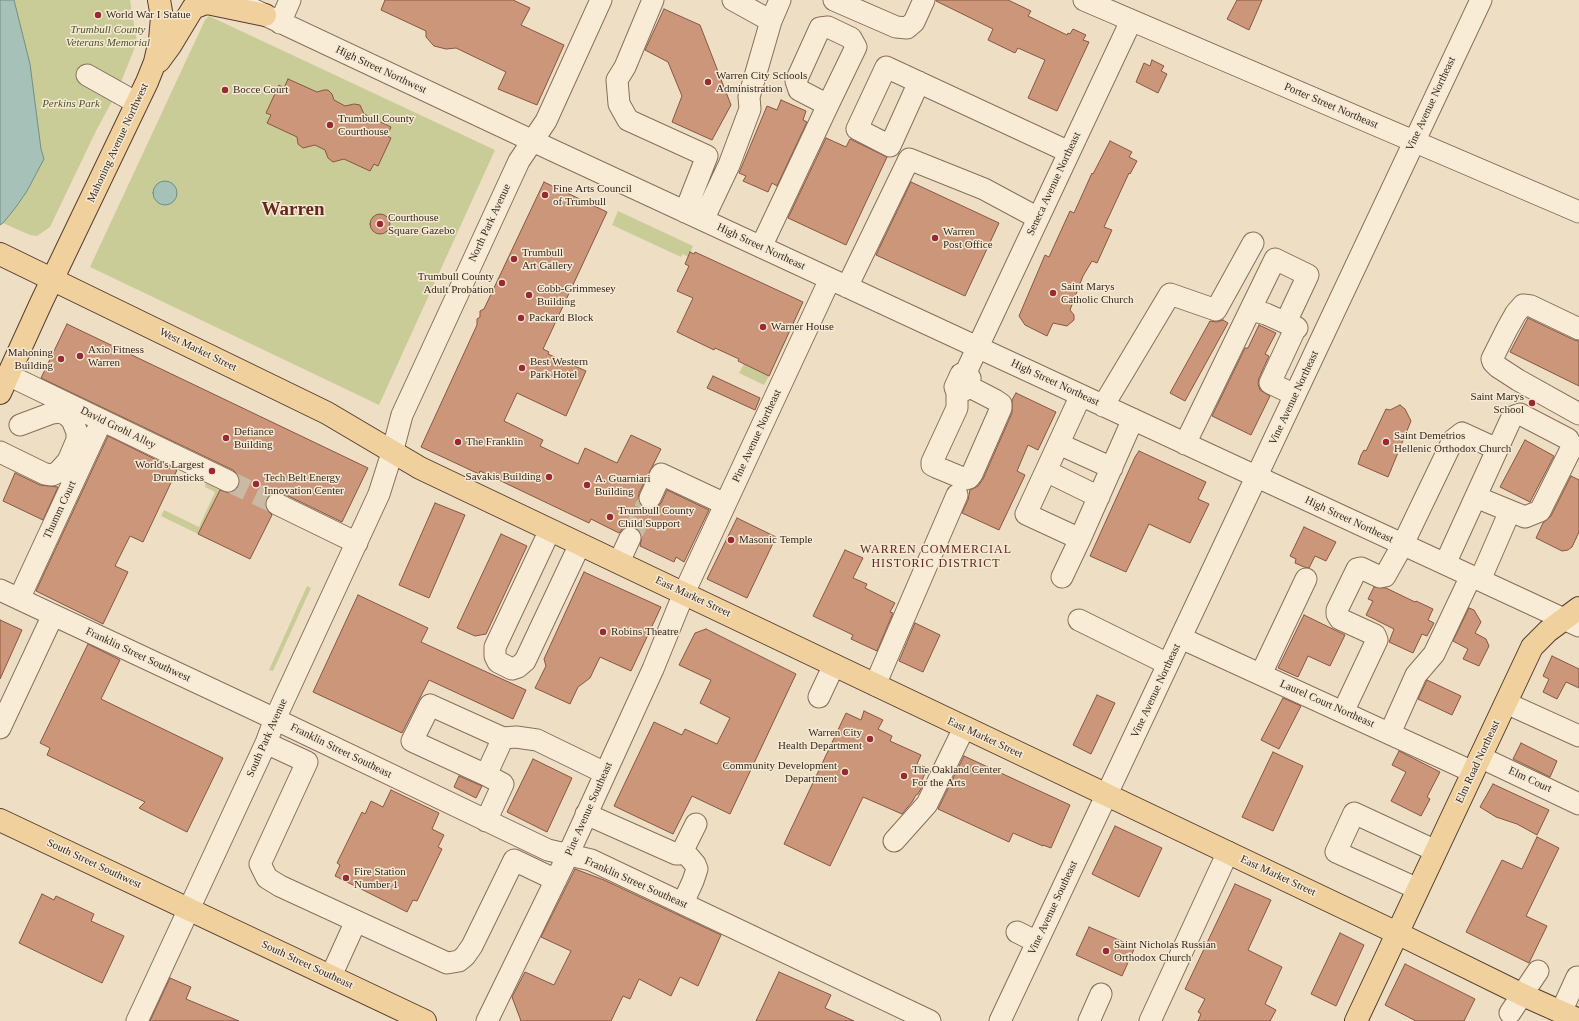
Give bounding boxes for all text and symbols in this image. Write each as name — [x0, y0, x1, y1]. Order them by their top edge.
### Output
place label: World War I Statue — [106, 8, 191, 22]
marker: World War I Statue — [93, 10, 103, 20]
park label: Trumbull County Veterans Memorial — [66, 23, 150, 49]
street label: High Street Northwest — [333, 43, 429, 97]
street label: Vine Avenue Northeast — [1403, 55, 1459, 153]
place label: Warren City Schools Administration — [716, 69, 807, 95]
marker: Warren City Schools Administration — [703, 77, 713, 87]
street label: Porter Street Northeast — [1282, 80, 1380, 132]
street label: Mahoning Avenue Northwest — [85, 81, 151, 205]
place label: Bocce Court — [233, 83, 288, 97]
marker: Bocce Court — [220, 85, 230, 95]
park label: Perkins Park — [42, 97, 100, 111]
place label: Trumbull County Courthouse — [338, 112, 414, 138]
marker: Trumbull County Courthouse — [325, 120, 335, 130]
street label: Seneca Avenue Northeast — [1024, 130, 1084, 238]
street label: North Park Avenue — [466, 182, 514, 264]
place label: Fine Arts Council of Trumbull — [553, 182, 632, 208]
marker: Fine Arts Council of Trumbull — [540, 190, 550, 200]
district label: Warren — [262, 199, 324, 221]
place label: Courthouse Square Gazebo — [388, 211, 455, 237]
marker: Courthouse Square Gazebo — [375, 219, 385, 229]
street label: High Street Northeast — [715, 221, 807, 273]
place label: Warren Post Office — [943, 225, 993, 251]
marker: Warren Post Office — [930, 233, 940, 243]
place label: Trumbull Art Gallery — [522, 246, 572, 272]
marker: Trumbull Art Gallery — [509, 254, 519, 264]
place label: Trumbull County Adult Probation — [418, 270, 494, 296]
marker: Trumbull County Adult Probation — [497, 278, 507, 288]
place label: Saint Marys Catholic Church — [1061, 280, 1133, 306]
place label: Cobb-Grimmesey Building — [537, 282, 616, 308]
marker: Saint Marys Catholic Church — [1048, 288, 1058, 298]
marker: Cobb-Grimmesey Building — [524, 290, 534, 300]
place label: Packard Block — [529, 311, 593, 325]
marker: Packard Block — [516, 313, 526, 323]
place label: Warner House — [771, 320, 834, 334]
marker: Warner House — [758, 322, 768, 332]
street label: West Market Street — [157, 326, 239, 374]
place label: Axio Fitness Warren — [88, 343, 144, 369]
place label: Mahoning Building — [8, 346, 53, 372]
street label: Vine Avenue Northeast — [1266, 349, 1322, 447]
marker: Axio Fitness Warren — [75, 351, 85, 361]
marker: Mahoning Building — [56, 354, 66, 364]
place label: Best Western Park Hotel — [530, 355, 588, 381]
street label: High Street Northeast — [1009, 357, 1101, 409]
marker: Best Western Park Hotel — [517, 363, 527, 373]
street label: Pine Avenue Northeast — [730, 387, 784, 485]
place label: Saint Marys School — [1471, 390, 1524, 416]
marker: Saint Marys School — [1527, 398, 1537, 408]
street label: David Grohl Alley — [78, 404, 158, 452]
place label: Defiance Building — [234, 425, 274, 451]
place label: Saint Demetrios Hellenic Orthodox Church — [1394, 429, 1511, 455]
marker: Defiance Building — [221, 433, 231, 443]
place label: The Franklin — [466, 435, 523, 449]
marker: The Franklin — [453, 437, 463, 447]
marker: Saint Demetrios Hellenic Orthodox Church — [1381, 437, 1391, 447]
place label: World's Largest Drumsticks — [135, 458, 204, 484]
marker: World's Largest Drumsticks — [207, 466, 217, 476]
place label: Savakis Building — [466, 470, 541, 484]
place label: Tech Belt Energy Innovation Center — [264, 471, 344, 497]
marker: Savakis Building — [544, 472, 554, 482]
place label: A. Guarniari Building — [595, 472, 651, 498]
street label: Thumm Court — [41, 479, 79, 541]
marker: Tech Belt Energy Innovation Center — [251, 479, 261, 489]
marker: A. Guarniari Building — [582, 480, 592, 490]
street label: High Street Northeast — [1303, 494, 1395, 546]
place label: Trumbull County Child Support — [618, 504, 694, 530]
marker: Trumbull County Child Support — [605, 512, 615, 522]
place label: Masonic Temple — [739, 533, 812, 547]
marker: Masonic Temple — [726, 535, 736, 545]
district label: WARREN COMMERCIAL HISTORIC DISTRICT — [860, 543, 1012, 571]
street label: East Market Street — [653, 574, 733, 620]
street label: Franklin Street Southwest — [83, 625, 193, 685]
place label: Robins Theatre — [611, 625, 679, 639]
marker: Robins Theatre — [598, 627, 608, 637]
street label: Vine Avenue Northeast — [1128, 642, 1184, 740]
street label: Laurel Court Northeast — [1278, 677, 1376, 731]
street label: South Park Avenue — [244, 697, 290, 779]
street label: East Market Street — [945, 715, 1025, 761]
street label: Elm Road Northeast — [1453, 719, 1503, 805]
street label: Franklin Street Southeast — [288, 721, 394, 781]
place label: Warren City Health Department — [778, 726, 862, 752]
marker: Warren City Health Department — [865, 734, 875, 744]
place label: Community Development Department — [722, 759, 837, 785]
street label: Pine Avenue Southeast — [562, 760, 616, 858]
place label: The Oakland Center For the Arts — [912, 763, 1001, 789]
street label: Elm Court — [1506, 764, 1554, 796]
marker: Community Development Department — [840, 767, 850, 777]
marker: The Oakland Center For the Arts — [899, 771, 909, 781]
street label: South Street Southwest — [45, 836, 143, 892]
street label: East Market Street — [1238, 853, 1318, 899]
street label: Franklin Street Southeast — [583, 854, 689, 912]
street label: Vine Avenue Southeast — [1025, 859, 1081, 957]
place label: Fire Station Number 1 — [354, 865, 406, 891]
marker: Fire Station Number 1 — [341, 873, 351, 883]
street label: South Street Southeast — [259, 938, 355, 992]
place label: Saint Nicholas Russian Orthodox Church — [1114, 938, 1216, 964]
marker: Saint Nicholas Russian Orthodox Church — [1101, 946, 1111, 956]

